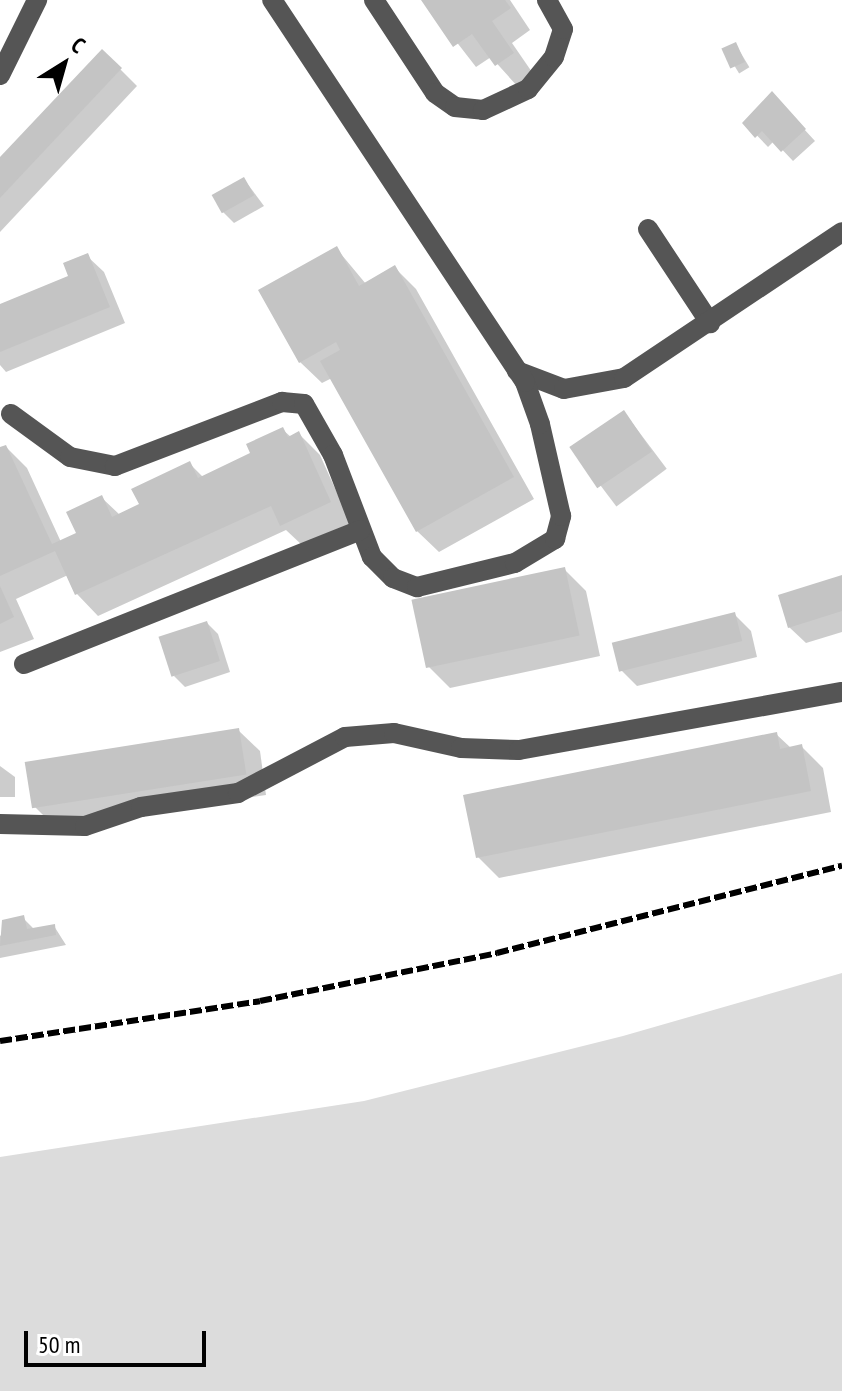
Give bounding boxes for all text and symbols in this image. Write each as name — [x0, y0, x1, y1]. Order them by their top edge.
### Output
north arrow — [24, 24, 104, 104]
text: С — [66, 31, 91, 59]
scale bar — [28, 1315, 210, 1365]
text: 50 m — [38, 1329, 80, 1360]

